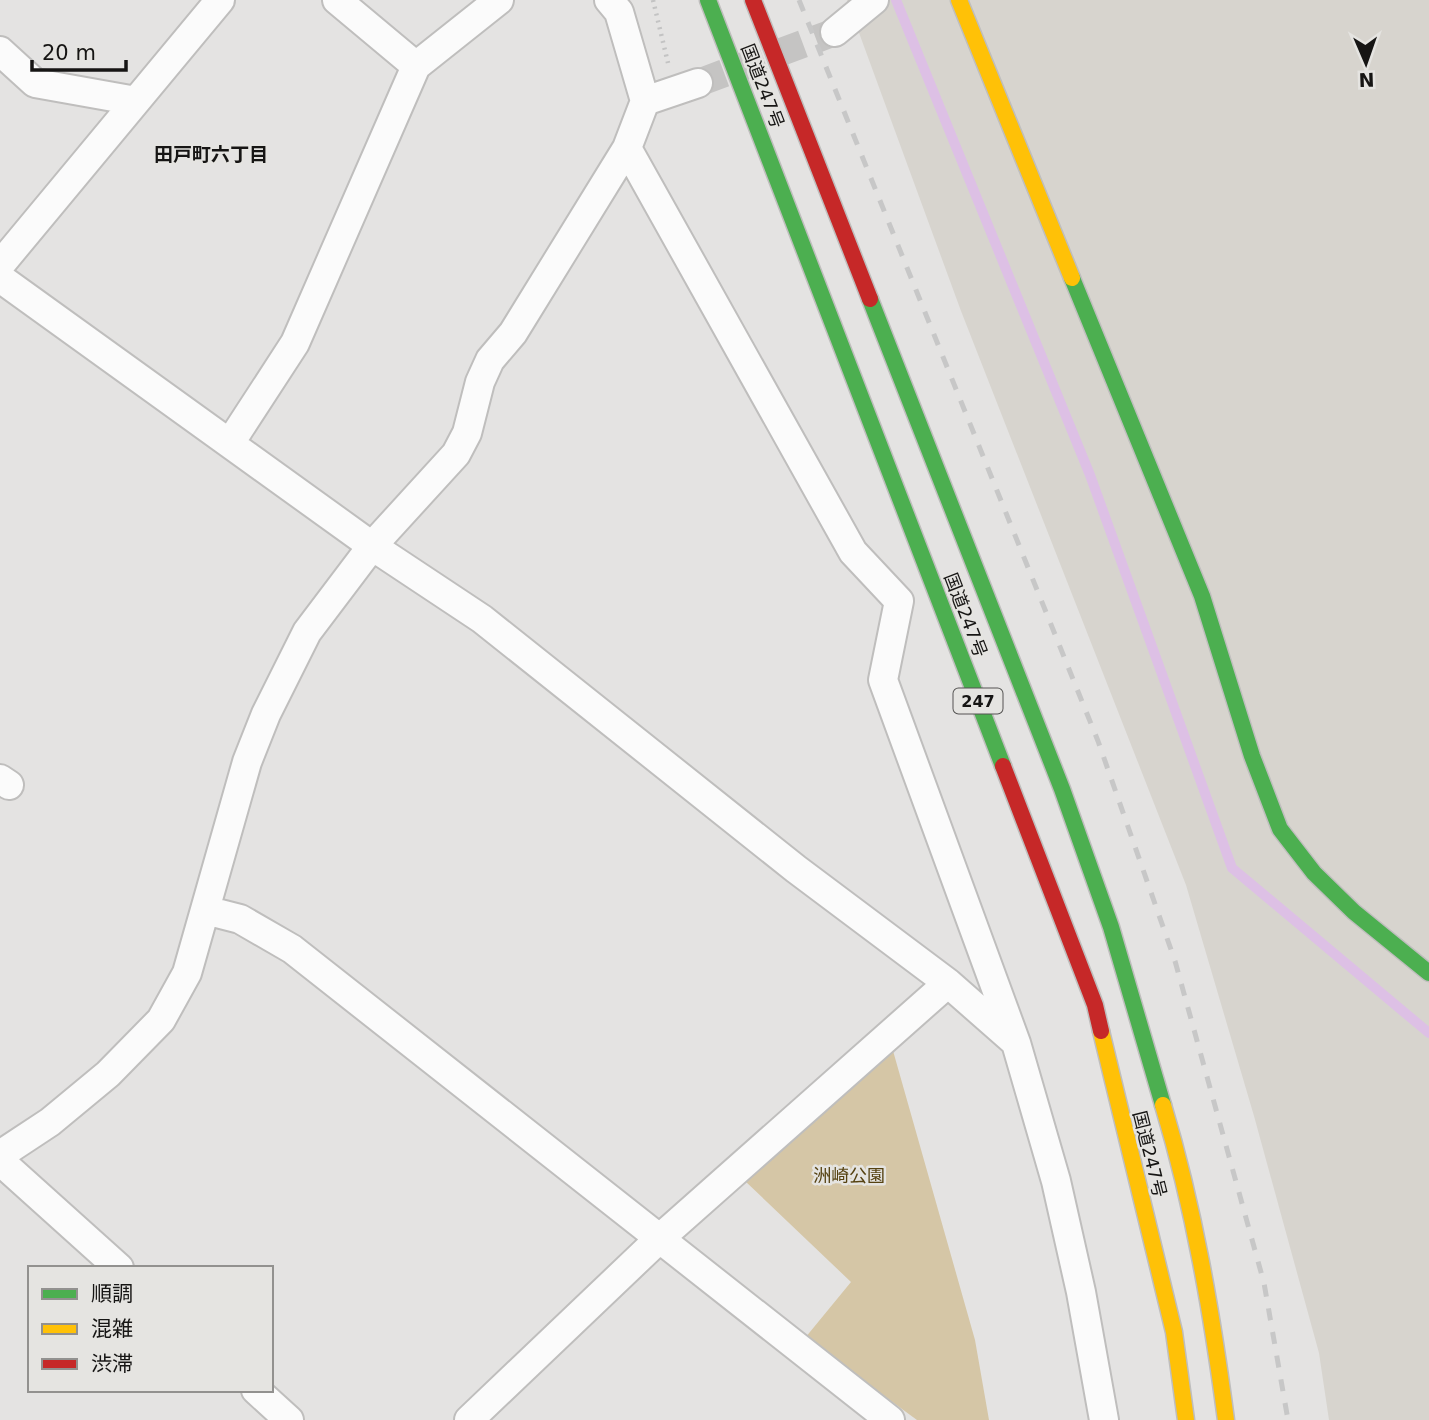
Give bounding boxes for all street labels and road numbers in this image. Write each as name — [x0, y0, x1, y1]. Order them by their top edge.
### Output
street label: 国道247号 — [737, 41, 789, 131]
street label: 国道247号 — [940, 570, 992, 660]
road number: 247 — [954, 688, 1002, 714]
street label: 国道247号 — [1129, 1109, 1171, 1199]

